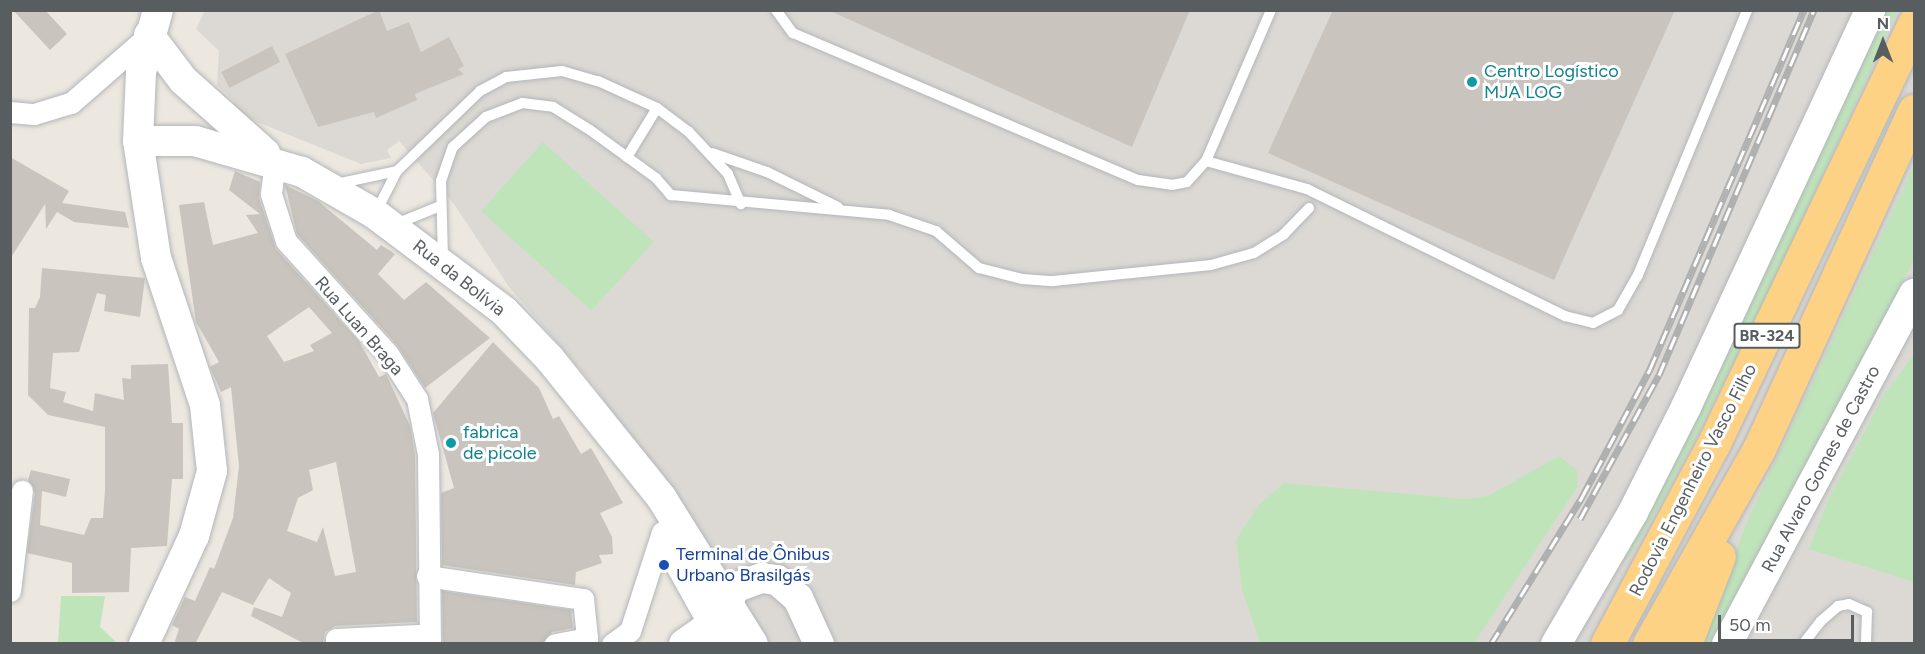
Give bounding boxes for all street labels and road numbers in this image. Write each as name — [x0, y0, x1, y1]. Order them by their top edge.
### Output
street label: Rua da Bolívia — [408, 235, 510, 321]
street label: Rua Luan Braga — [310, 272, 408, 380]
road number: BR-324 — [1732, 323, 1802, 349]
street label: Rodovia Engenheiro Vasco Filho — [1625, 360, 1761, 600]
street label: Rua Alvaro Gomes de Castro — [1757, 362, 1885, 576]

